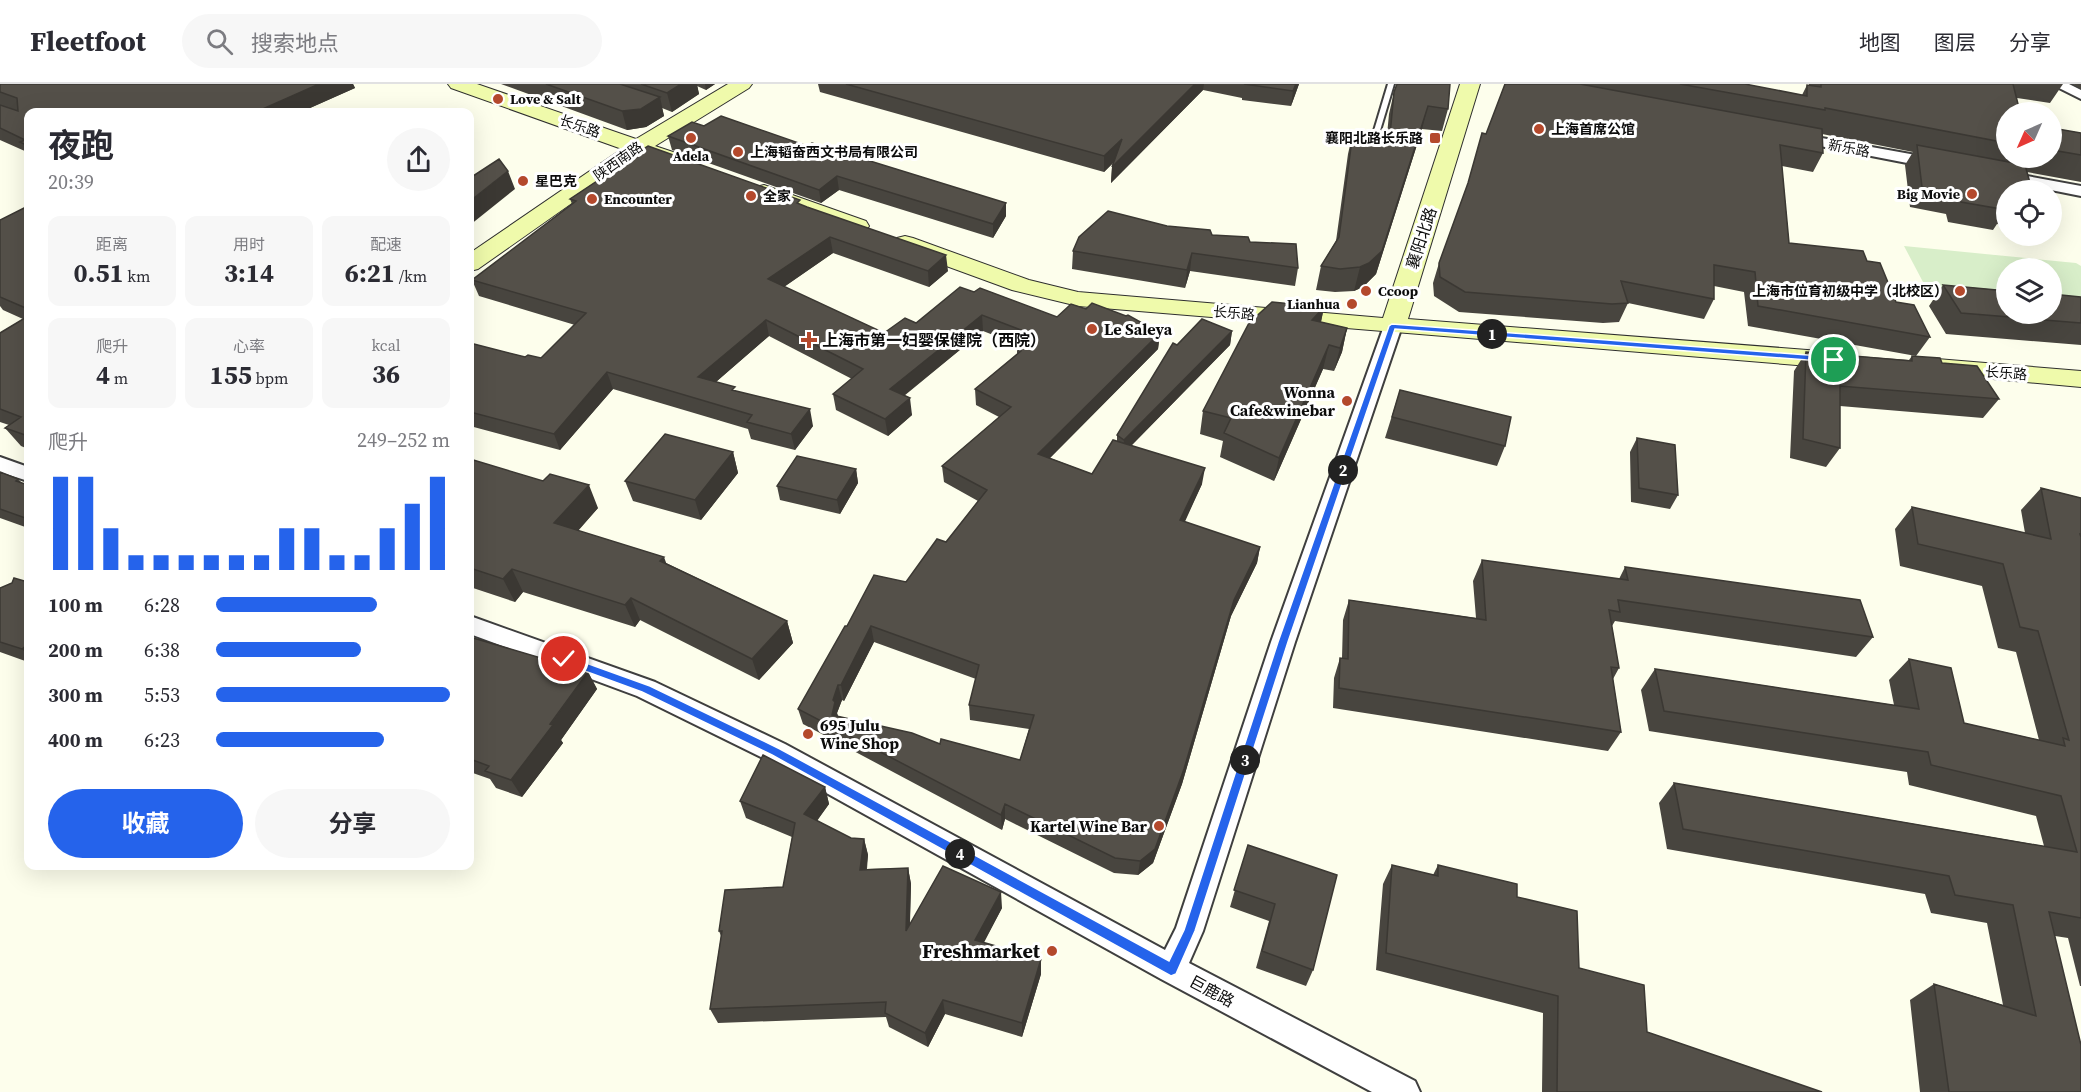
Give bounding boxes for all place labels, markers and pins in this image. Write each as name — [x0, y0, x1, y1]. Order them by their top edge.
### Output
place label: Love & Salt — [510, 89, 582, 109]
marker: Love & Salt — [491, 92, 505, 106]
place label: 上海首席公馆 — [1551, 119, 1635, 139]
marker: 上海首席公馆 — [1532, 122, 1546, 136]
place label: 襄阳北路长乐路 — [1325, 128, 1423, 148]
marker: Adela — [684, 131, 698, 145]
marker: 襄阳北路长乐路 — [1428, 131, 1442, 145]
place label: 上海韬奋西文书局有限公司 — [750, 142, 918, 162]
marker: 上海韬奋西文书局有限公司 — [731, 145, 745, 159]
place label: Adela — [673, 146, 710, 166]
place label: 星巴克 — [535, 171, 577, 191]
marker: 星巴克 — [516, 174, 530, 188]
place label: Big Movie — [1897, 184, 1960, 204]
place label: 全家 — [763, 186, 791, 206]
marker: Big Movie — [1965, 187, 1979, 201]
place label: Encounter — [604, 189, 672, 209]
marker: 全家 — [744, 189, 758, 203]
marker: Encounter — [585, 192, 599, 206]
place label: Ccoop — [1378, 281, 1419, 301]
place label: 上海市位育初级中学（北校区） — [1752, 281, 1948, 301]
marker: Ccoop — [1359, 284, 1373, 298]
marker: 上海市位育初级中学（北校区） — [1953, 284, 1967, 298]
place label: Lianhua — [1287, 294, 1341, 314]
marker: Lianhua — [1345, 297, 1359, 311]
place label: Le Saleya — [1104, 318, 1173, 340]
pin: 1 — [1477, 319, 1507, 349]
marker: Le Saleya — [1085, 322, 1099, 336]
place label: 上海市第一妇婴保健院（西院） — [822, 329, 1046, 351]
marker: 上海市第一妇婴保健院（西院） — [800, 331, 818, 349]
pin — [1808, 334, 1859, 385]
place label: Wonna Cafe&winebar — [1230, 381, 1336, 421]
marker: Wonna Cafe&winebar — [1340, 394, 1354, 408]
pin: 2 — [1328, 455, 1358, 485]
pin — [538, 633, 589, 684]
place label: 695 Julu Wine Shop — [820, 714, 899, 754]
marker: 695 Julu Wine Shop — [801, 727, 815, 741]
pin: 3 — [1230, 745, 1260, 775]
place label: Kartel Wine Bar — [1030, 815, 1148, 837]
marker: Kartel Wine Bar — [1152, 819, 1166, 833]
pin: 4 — [945, 839, 975, 869]
place label: Freshmarket — [922, 937, 1041, 965]
marker: Freshmarket — [1045, 944, 1059, 958]

